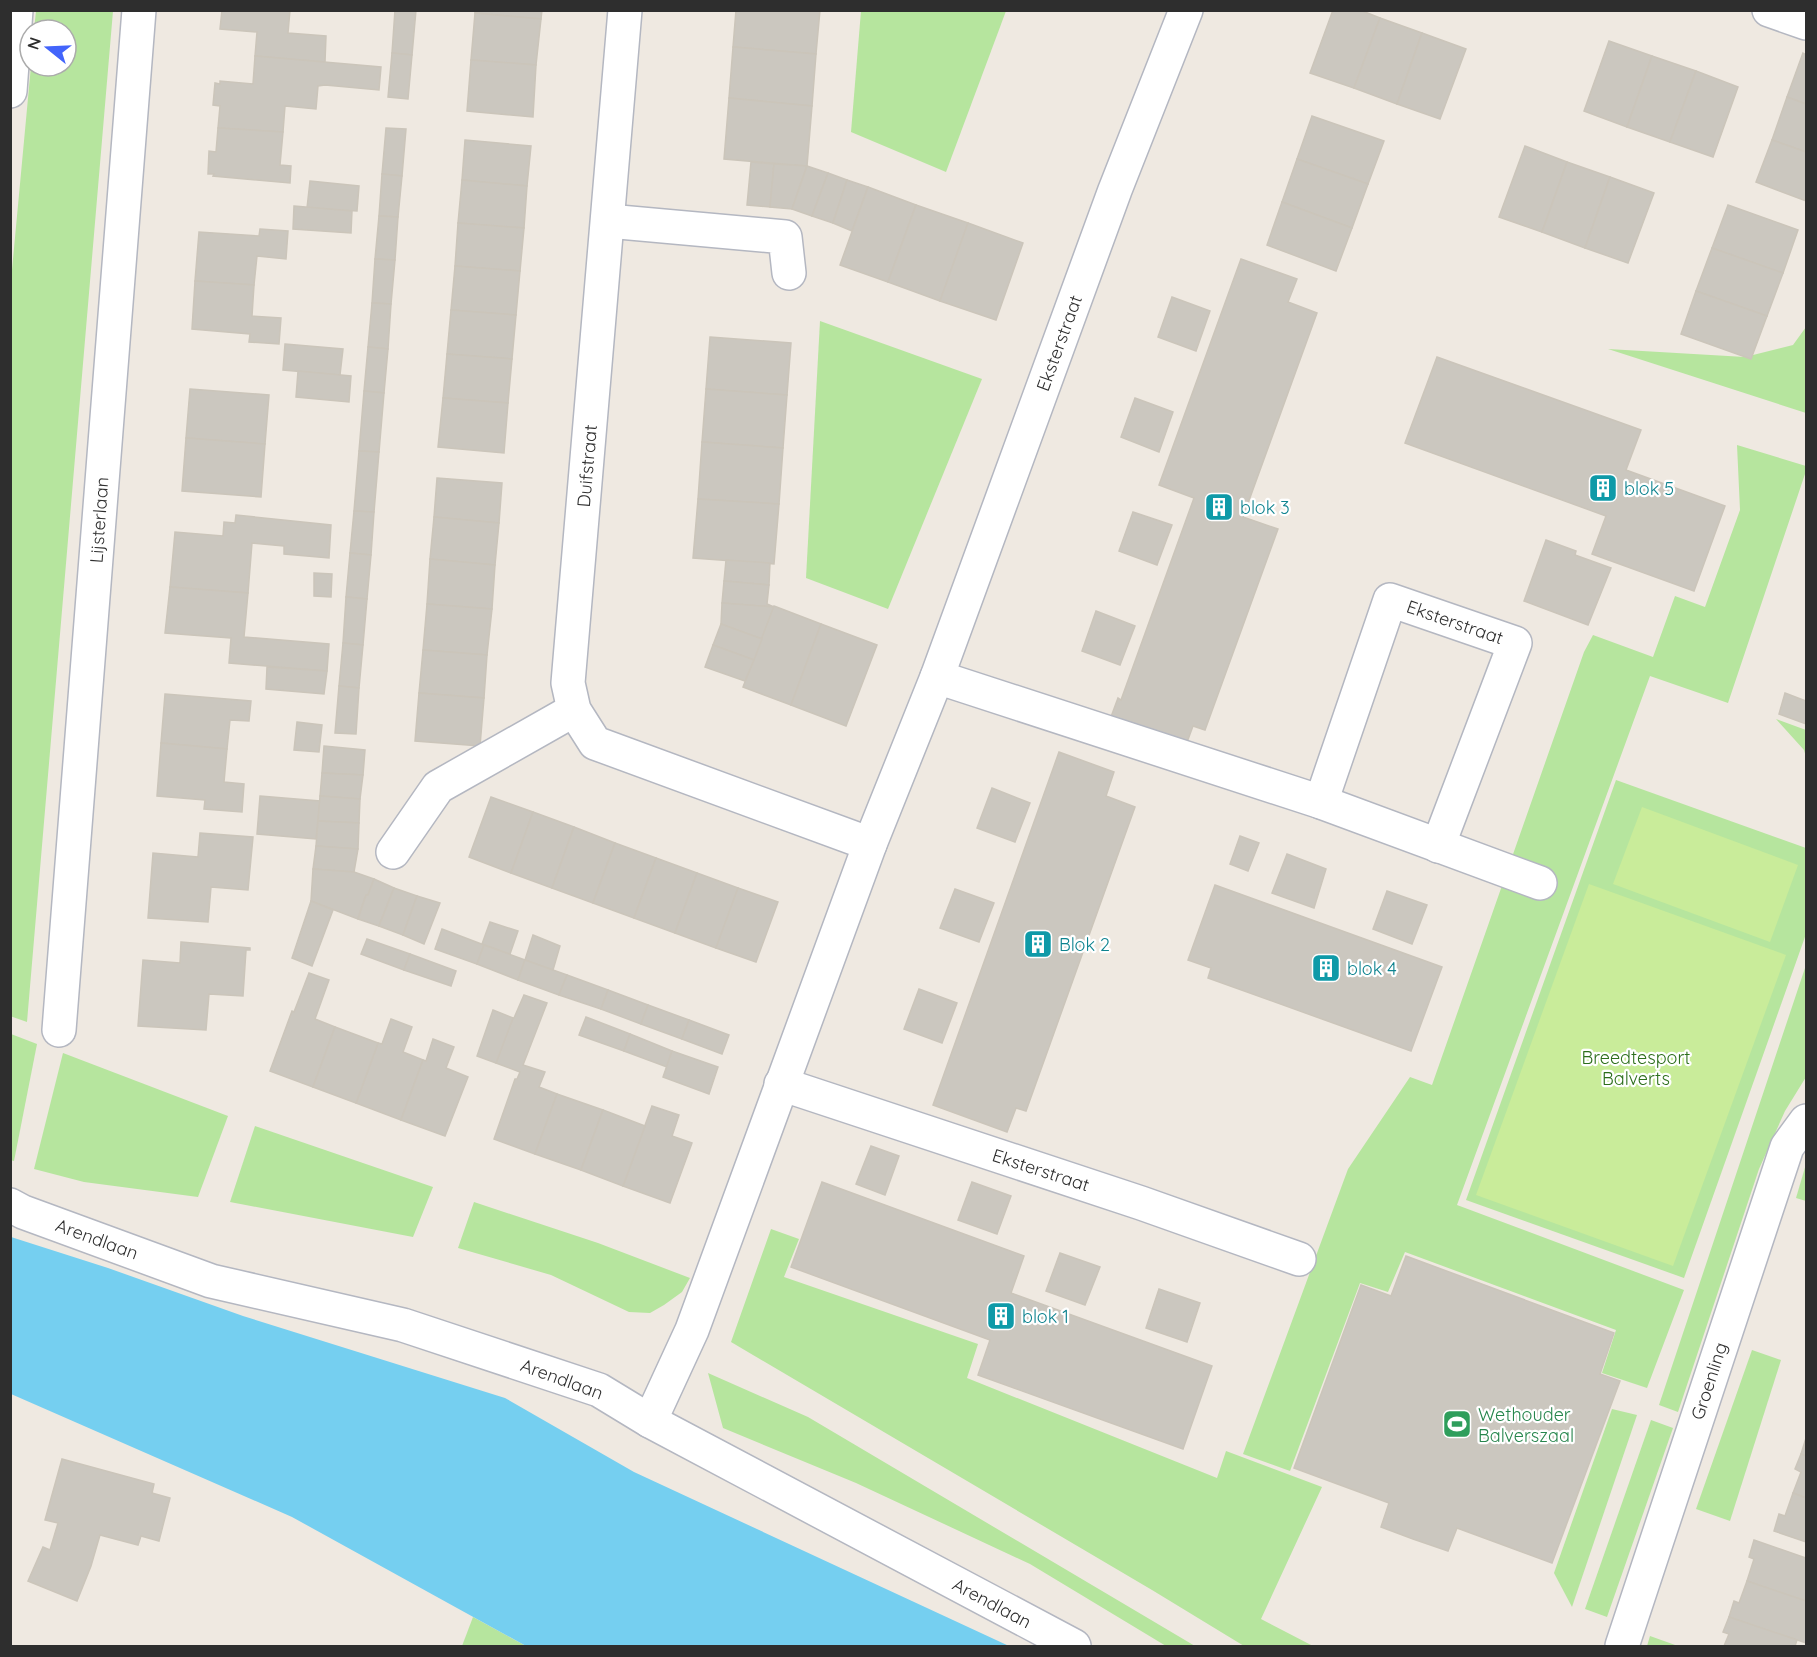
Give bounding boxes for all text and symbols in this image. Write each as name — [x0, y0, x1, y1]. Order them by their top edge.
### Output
north arrow — [18, 18, 78, 78]
text: N — [22, 35, 45, 52]
street label: Eksterstraat — [1031, 292, 1087, 394]
street label: Duifstraat — [572, 424, 602, 508]
building icon: blok 5 — [1587, 472, 1619, 504]
street label: Lijsterlaan — [85, 476, 113, 564]
place label: blok 5 — [1624, 477, 1674, 500]
building icon: blok 3 — [1203, 491, 1235, 523]
place label: blok 3 — [1240, 496, 1290, 519]
street label: Eksterstraat — [1404, 595, 1506, 649]
building icon: Blok 2 — [1022, 928, 1054, 960]
place label: Blok 2 — [1059, 933, 1110, 956]
building icon: blok 4 — [1310, 952, 1342, 984]
place label: blok 4 — [1347, 957, 1397, 980]
park label: Breedtesport Balverts — [1582, 1046, 1690, 1090]
street label: Eksterstraat — [990, 1144, 1092, 1196]
street label: Arendlaan — [53, 1213, 141, 1265]
building icon: blok 1 — [985, 1300, 1017, 1332]
place label: blok 1 — [1022, 1305, 1069, 1328]
street label: Groenling — [1686, 1339, 1732, 1423]
street label: Arendlaan — [518, 1353, 606, 1405]
place label: Wethouder Balverszaal — [1478, 1403, 1574, 1447]
sports icon: Wethouder Balverszaal — [1441, 1408, 1473, 1440]
street label: Arendlaan — [949, 1573, 1035, 1633]

